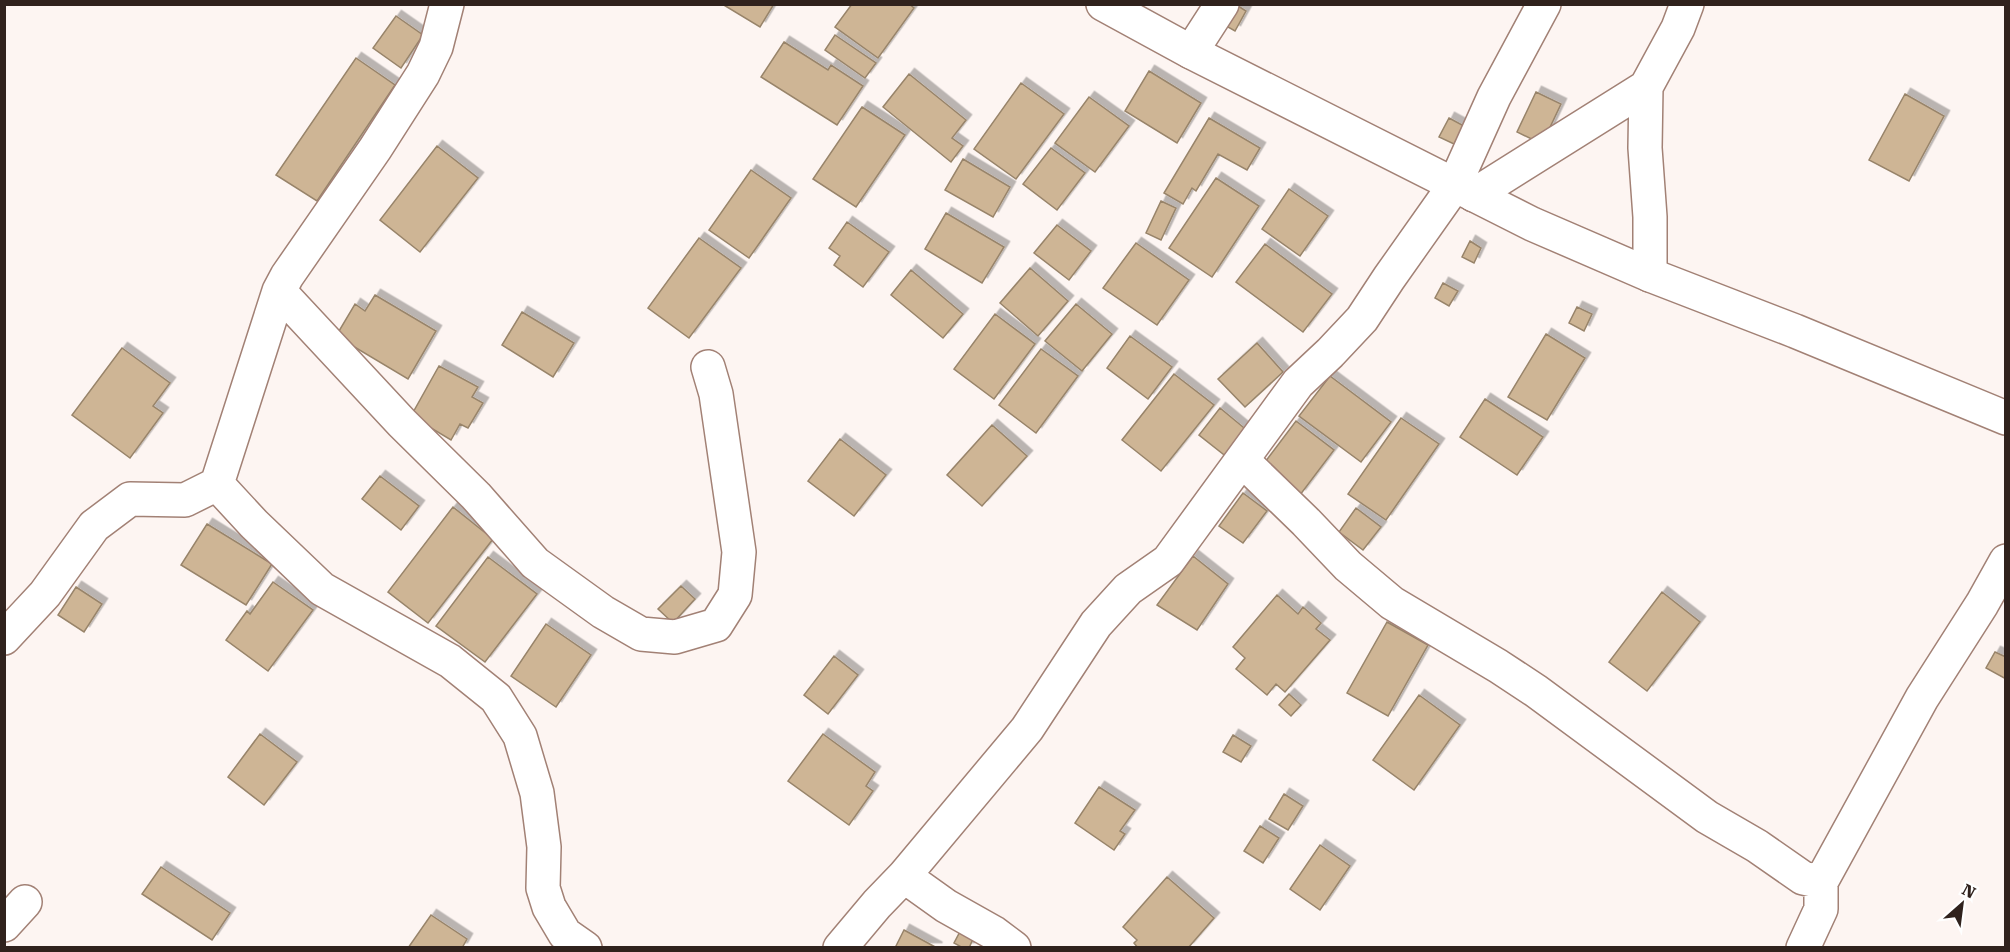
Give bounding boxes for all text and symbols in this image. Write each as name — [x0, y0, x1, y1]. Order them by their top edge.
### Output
north arrow — [1932, 874, 1992, 934]
text: N — [1959, 880, 1979, 902]

